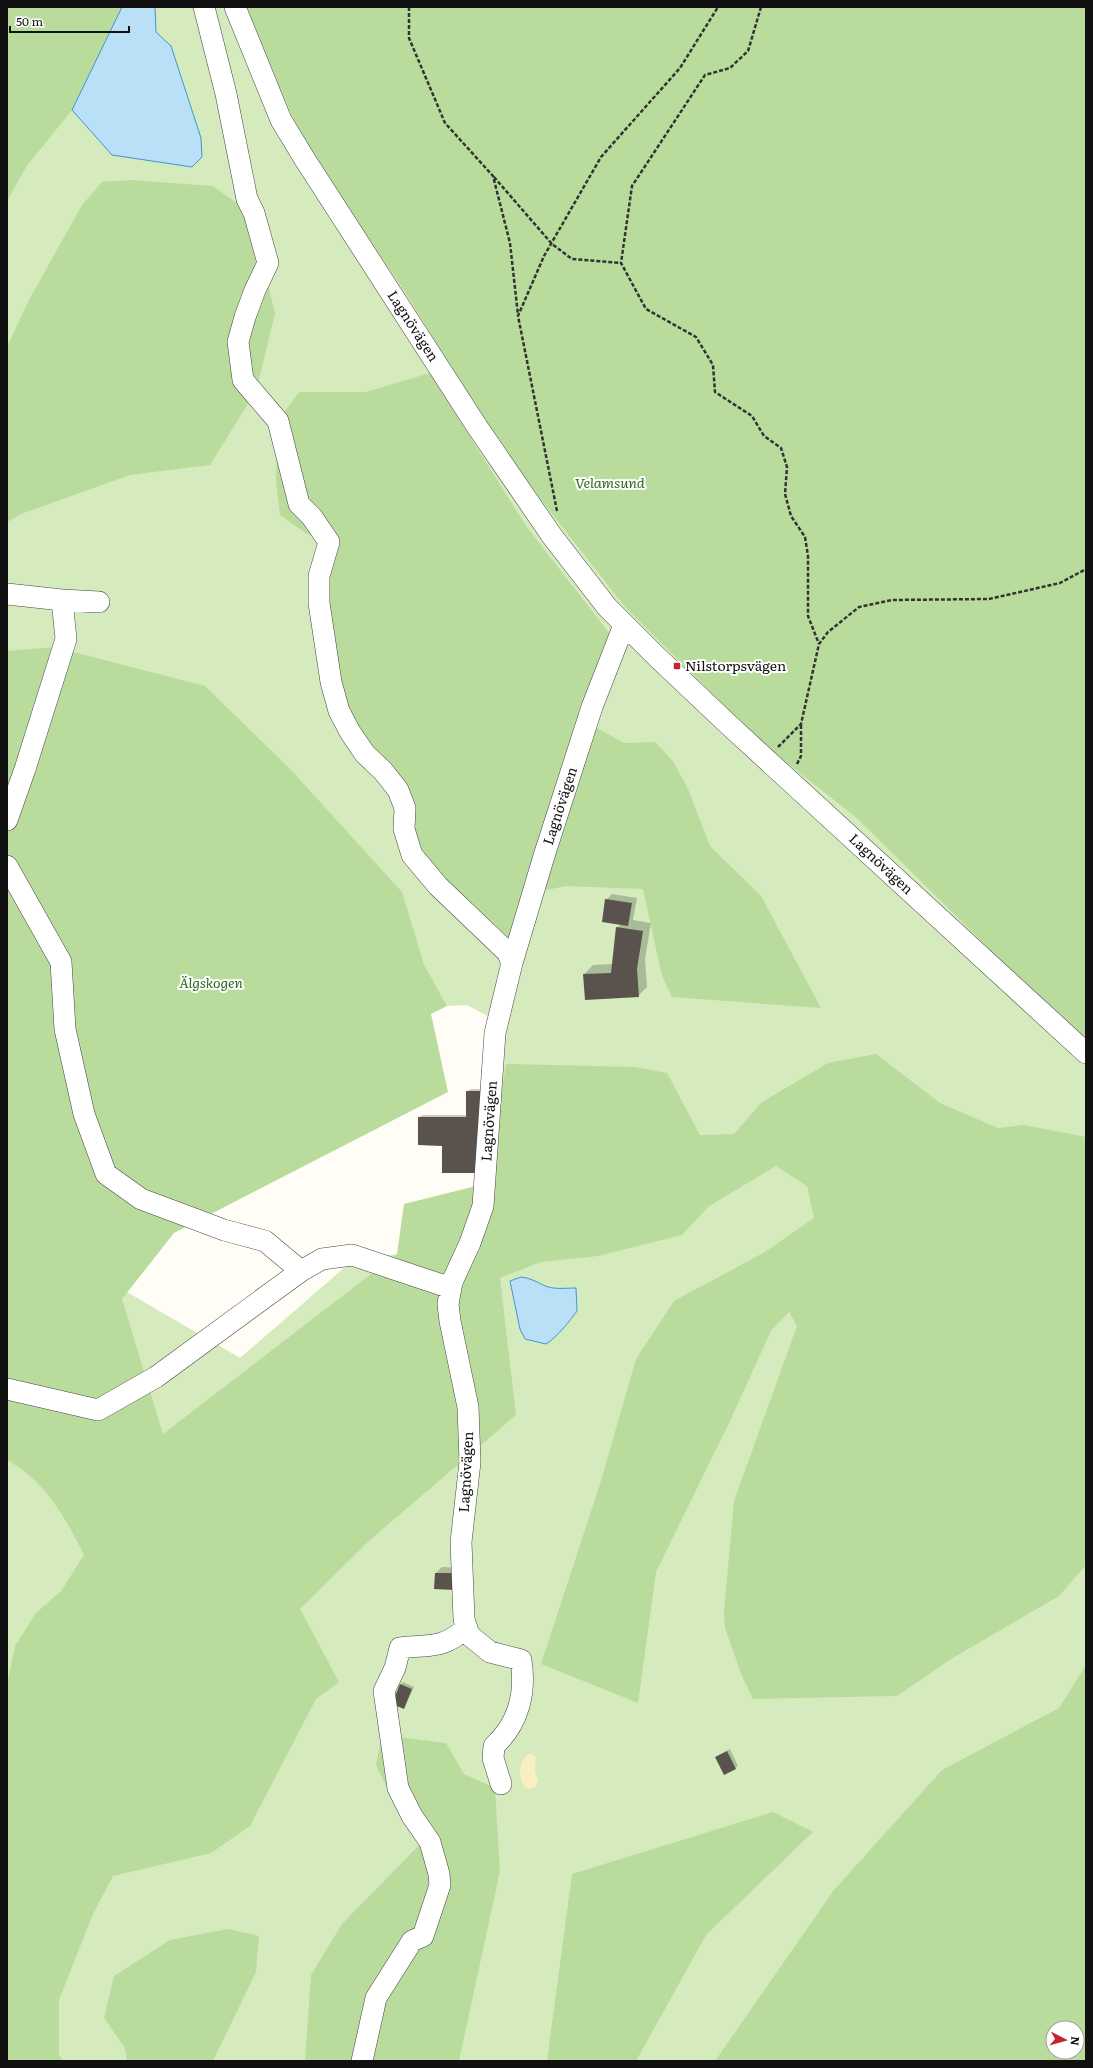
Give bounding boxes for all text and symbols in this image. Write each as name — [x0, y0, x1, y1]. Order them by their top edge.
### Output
scale bar — [10, 8, 129, 34]
text: 50 m — [16, 12, 43, 30]
street label: Lagnövägen — [383, 286, 444, 365]
park label: Velamsund — [575, 472, 645, 492]
place label: Nilstorpsvägen — [685, 655, 786, 675]
marker: Nilstorpsvägen — [672, 661, 682, 671]
street label: Lagnövägen — [537, 764, 581, 847]
street label: Lagnövägen — [845, 828, 918, 898]
park label: Älgskogen — [179, 972, 244, 992]
street label: Lagnövägen — [475, 1080, 501, 1162]
street label: Lagnövägen — [453, 1431, 477, 1513]
north arrow — [1045, 2020, 1085, 2060]
text: N — [1068, 2036, 1084, 2047]

